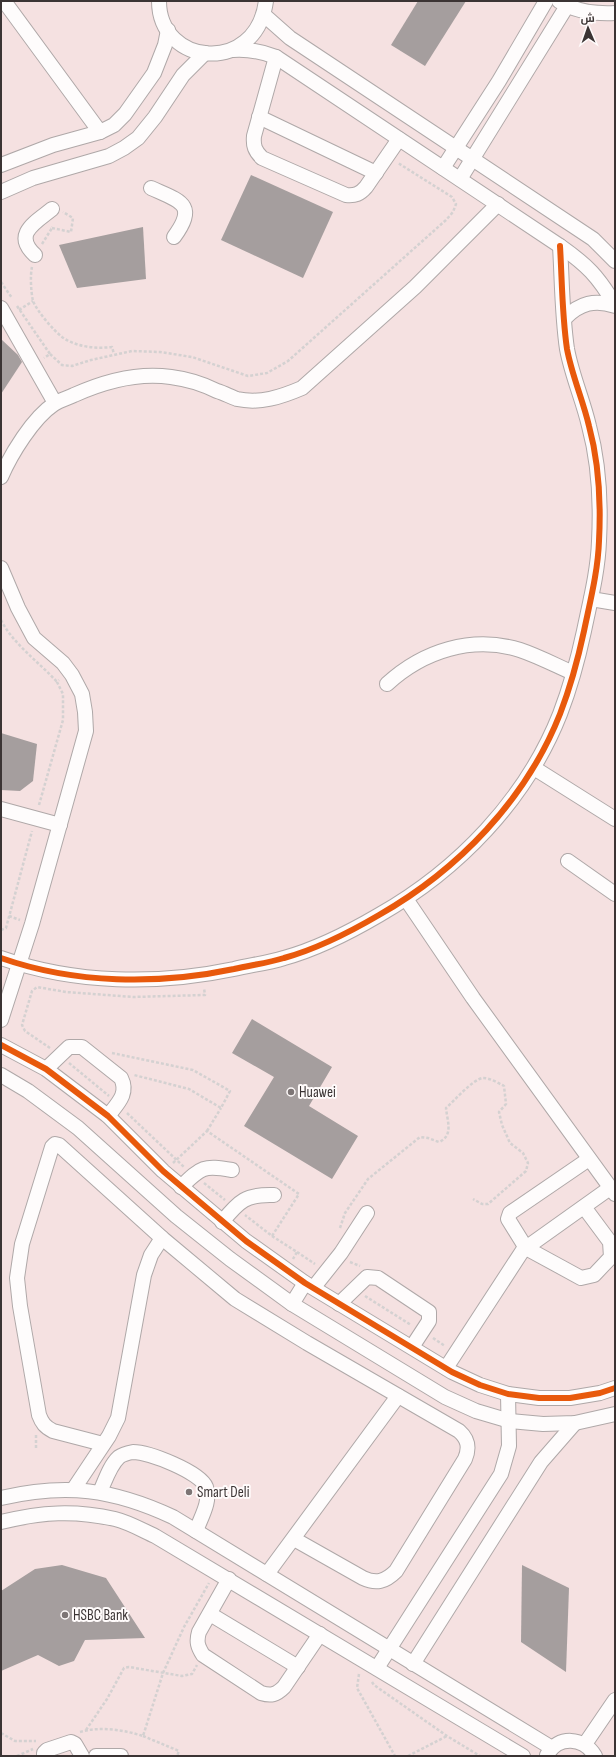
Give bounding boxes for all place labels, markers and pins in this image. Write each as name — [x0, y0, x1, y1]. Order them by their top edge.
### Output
place label: Huawei — [299, 1083, 336, 1102]
marker: Huawei — [286, 1087, 296, 1097]
place label: Smart Deli — [197, 1483, 250, 1502]
marker: Smart Deli — [184, 1487, 194, 1497]
place label: HSBC Bank — [73, 1606, 128, 1625]
marker: HSBC Bank — [60, 1610, 70, 1620]

